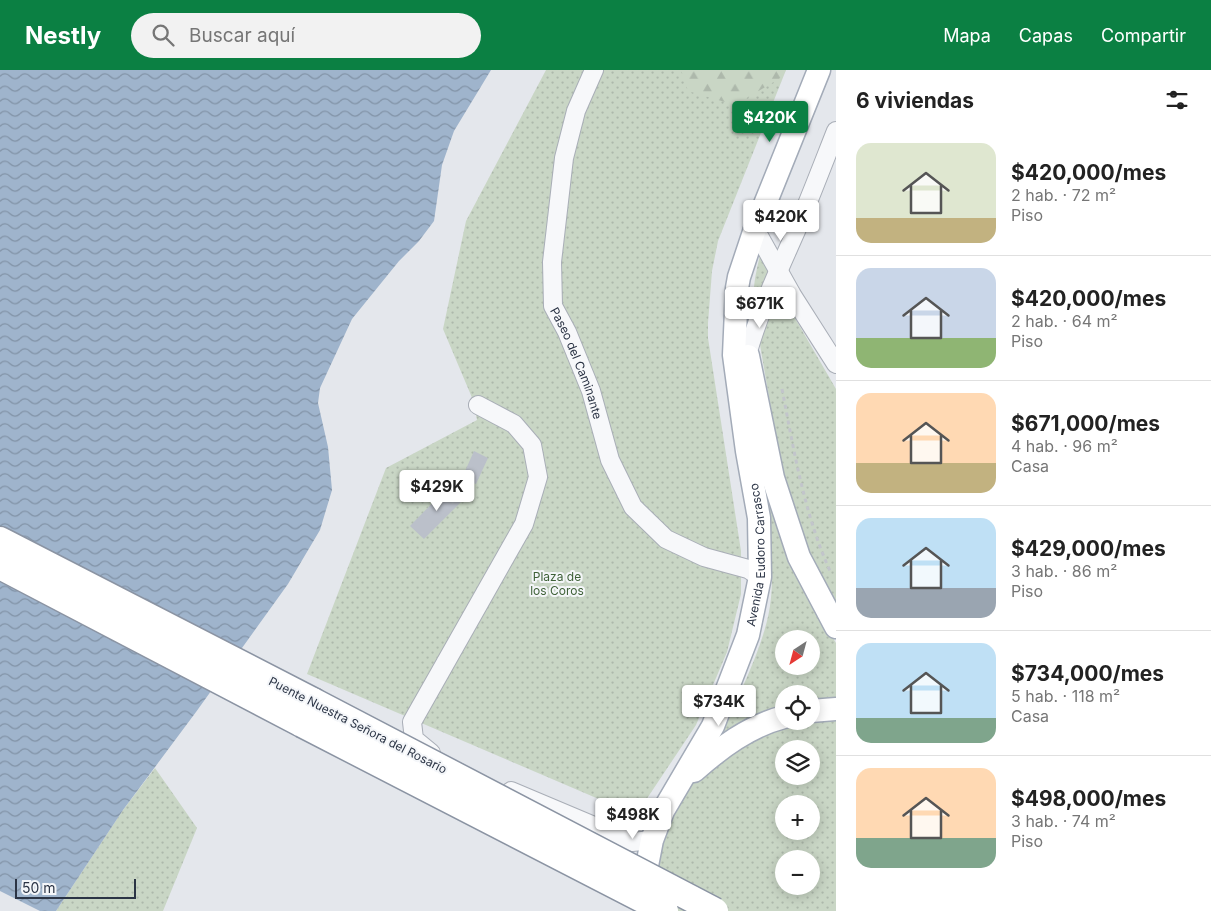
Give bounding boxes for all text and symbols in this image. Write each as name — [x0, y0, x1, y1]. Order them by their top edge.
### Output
search box — [131, 13, 481, 58]
text: Nestly — [25, 21, 101, 50]
icon: search — [149, 21, 177, 49]
text: Buscar aquí — [189, 24, 295, 47]
text: Mapa — [943, 25, 991, 46]
text: Capas — [1019, 25, 1073, 46]
text: Compartir — [1101, 25, 1186, 46]
icon: filters — [1163, 86, 1191, 114]
text: 6 viviendas — [856, 88, 974, 113]
pin: $420K — [735, 100, 805, 143]
text: $420K — [743, 107, 797, 127]
text: $420,000/mes — [1011, 160, 1166, 185]
icon: home — [896, 163, 956, 223]
text: 2 hab. · 72 m² — [1011, 185, 1116, 205]
pin: $420K — [746, 200, 816, 242]
text: Piso — [1011, 205, 1043, 225]
text: $420K — [754, 206, 808, 226]
pin: $671K — [725, 286, 795, 329]
text: $420,000/mes — [1011, 286, 1166, 311]
icon: home — [896, 288, 956, 348]
text: $671K — [736, 293, 784, 313]
street label: Paseo del Caminante — [547, 304, 606, 421]
text: 2 hab. · 64 m² — [1011, 311, 1118, 331]
text: Piso — [1011, 331, 1043, 351]
text: $671,000/mes — [1011, 411, 1160, 436]
icon: home — [896, 413, 956, 473]
text: 4 hab. · 96 m² — [1011, 436, 1118, 456]
text: Casa — [1011, 456, 1049, 476]
pin: $429K — [402, 470, 472, 512]
text: $429K — [410, 476, 464, 496]
street label: Avenida Eudoro Carrasco — [742, 482, 768, 628]
text: $429,000/mes — [1011, 536, 1166, 561]
icon: home — [896, 538, 956, 598]
text: 3 hab. · 86 m² — [1011, 561, 1117, 581]
park label: Plaza de los Coros — [530, 569, 584, 598]
text: Piso — [1011, 581, 1043, 601]
north arrow — [775, 630, 820, 675]
map controls — [775, 630, 820, 895]
text: $734,000/mes — [1011, 661, 1164, 686]
icon: home — [896, 663, 956, 723]
street label: Puente Nuestra Señora del Rosario — [266, 673, 450, 777]
pin: $734K — [684, 684, 754, 727]
button: locate — [775, 685, 820, 730]
text: 5 hab. · 118 m² — [1011, 686, 1120, 706]
text: $734K — [693, 691, 745, 711]
text: Casa — [1011, 706, 1049, 726]
button: layers — [775, 740, 820, 785]
text: $498,000/mes — [1011, 786, 1166, 811]
icon: home — [896, 788, 956, 848]
button: + — [775, 795, 820, 840]
pin: $498K — [598, 798, 668, 840]
text: $498K — [606, 804, 660, 824]
text: 3 hab. · 74 m² — [1011, 811, 1116, 831]
text: Piso — [1011, 831, 1043, 851]
button: − — [775, 850, 820, 895]
scale bar — [15, 876, 136, 899]
text: 50 m — [22, 879, 56, 896]

